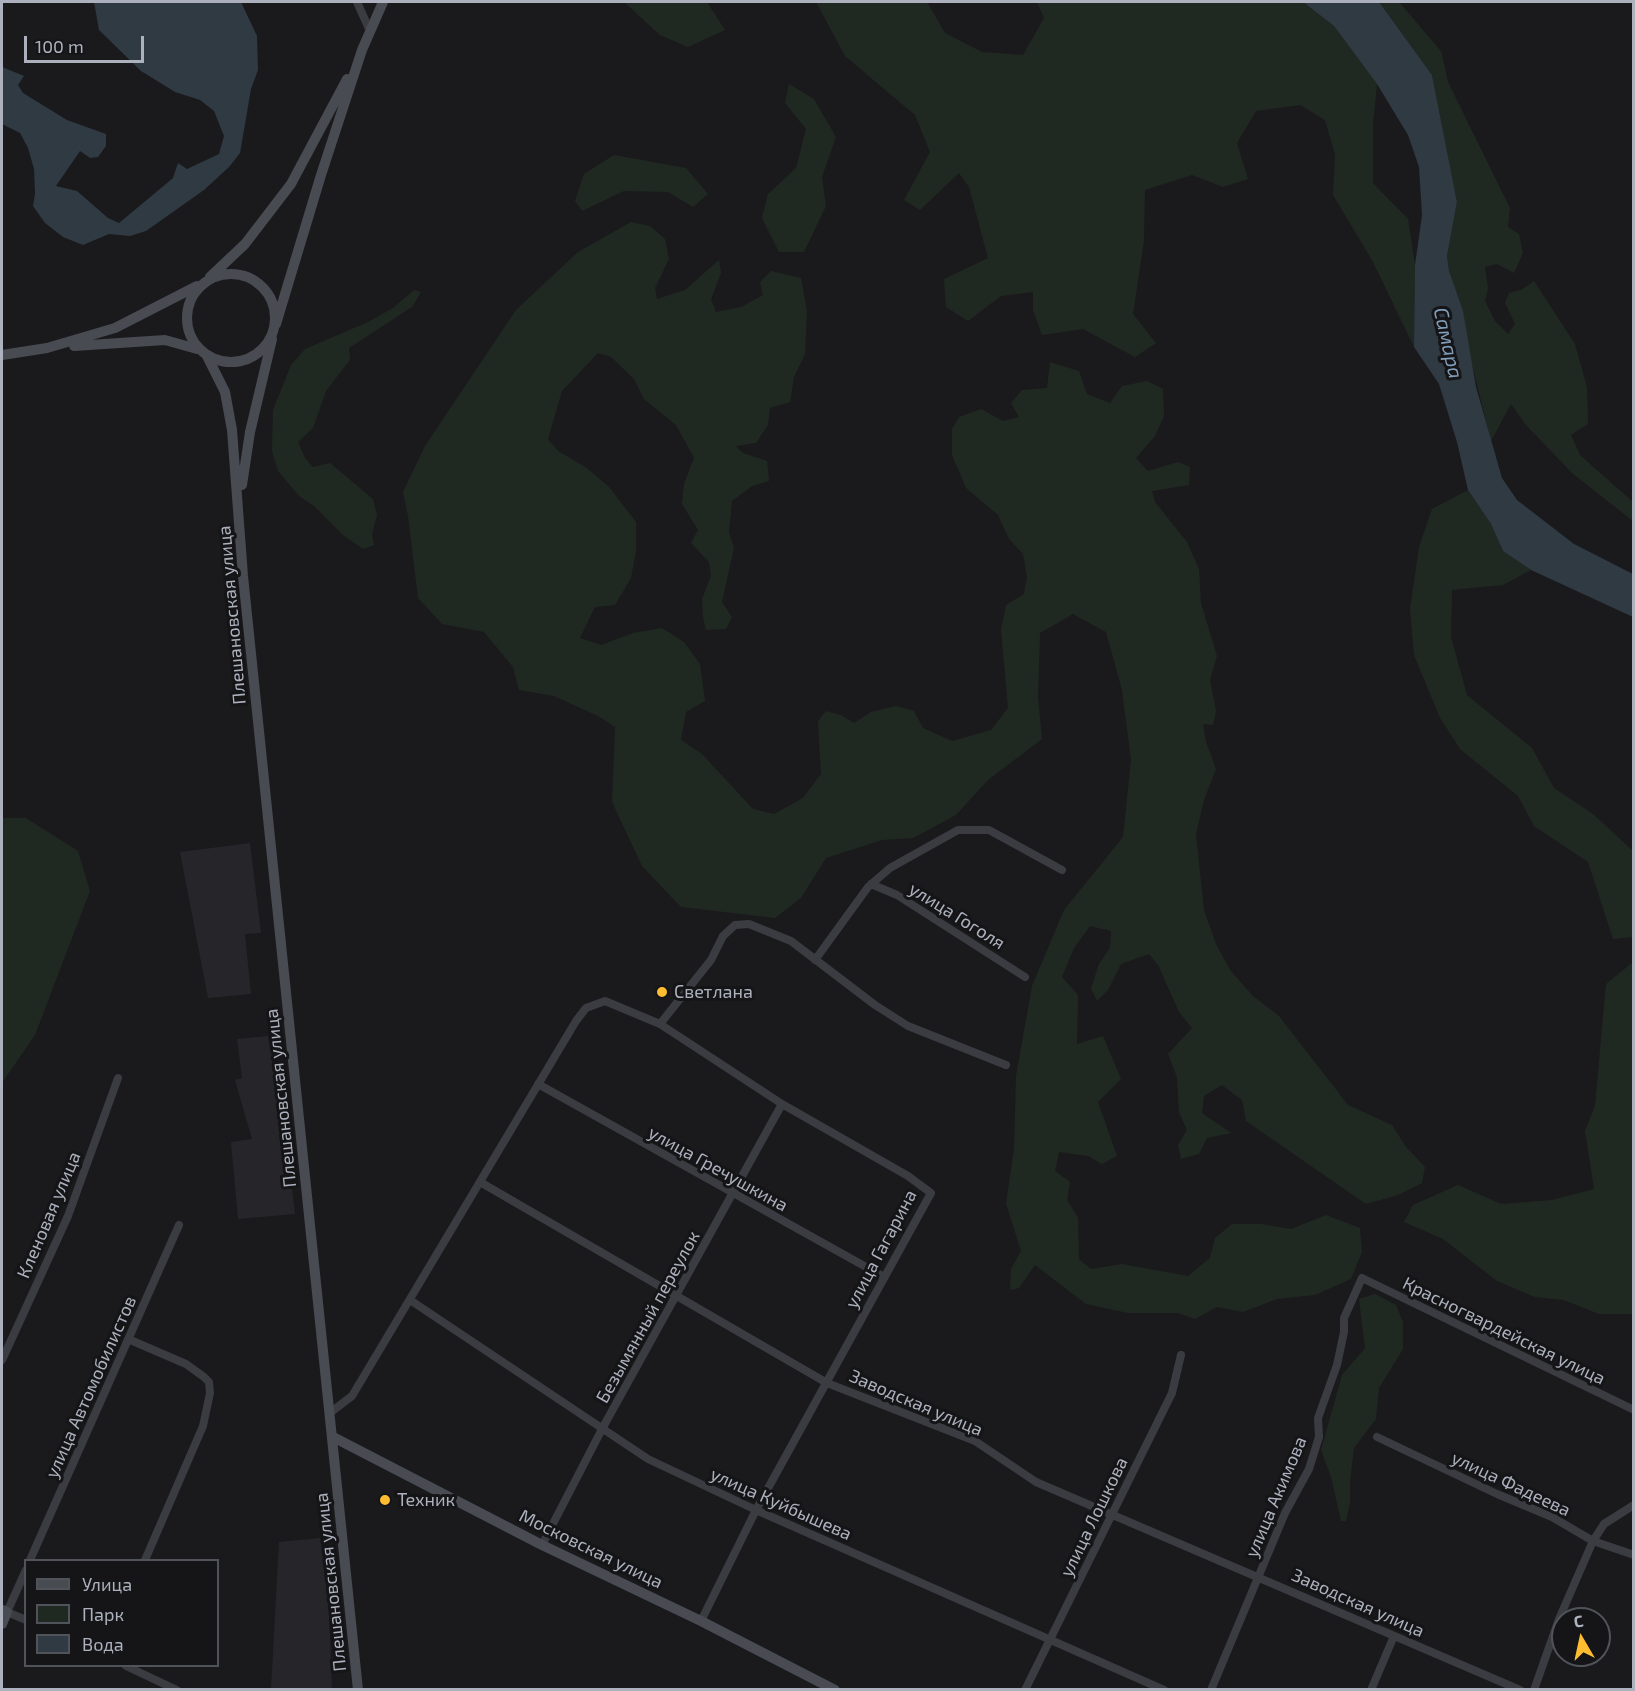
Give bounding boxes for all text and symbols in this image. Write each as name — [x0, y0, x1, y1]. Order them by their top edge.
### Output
scale bar — [27, 24, 147, 62]
text: 100 m — [35, 35, 84, 57]
water label: Самара — [1428, 305, 1468, 381]
street label: Плешановская улица — [213, 525, 251, 705]
street label: улица Гоголя — [905, 878, 1009, 954]
place label: Светлана — [674, 981, 753, 1003]
marker: Светлана — [655, 985, 669, 999]
street label: Плешановская улица — [261, 1008, 301, 1188]
street label: улица Гречушкина — [644, 1122, 792, 1216]
street label: Кленовая улица — [13, 1148, 85, 1282]
street label: улица Гагарина — [841, 1186, 921, 1312]
street label: Безымянный переулок — [592, 1227, 704, 1407]
street label: Красногвардейская улица — [1399, 1272, 1609, 1390]
street label: улица Автомобилистов — [41, 1292, 141, 1482]
street label: Заводская улица — [846, 1365, 986, 1441]
street label: улица Акимова — [1241, 1433, 1311, 1561]
street label: улица Фадеева — [1448, 1447, 1574, 1521]
street label: улица Лошкова — [1056, 1454, 1132, 1580]
street label: улица Куйбышева — [707, 1463, 855, 1545]
place label: Техник — [397, 1489, 455, 1511]
street label: Плешановская улица — [311, 1492, 351, 1672]
marker: Техник — [378, 1493, 392, 1507]
street label: Московская улица — [516, 1505, 666, 1593]
legend — [24, 1559, 219, 1667]
street label: Заводская улица — [1288, 1564, 1428, 1642]
text: Улица — [82, 1573, 132, 1595]
text: Парк — [82, 1603, 124, 1625]
north arrow — [1551, 1607, 1611, 1667]
text: С — [1572, 1611, 1585, 1631]
text: Вода — [82, 1633, 124, 1655]

